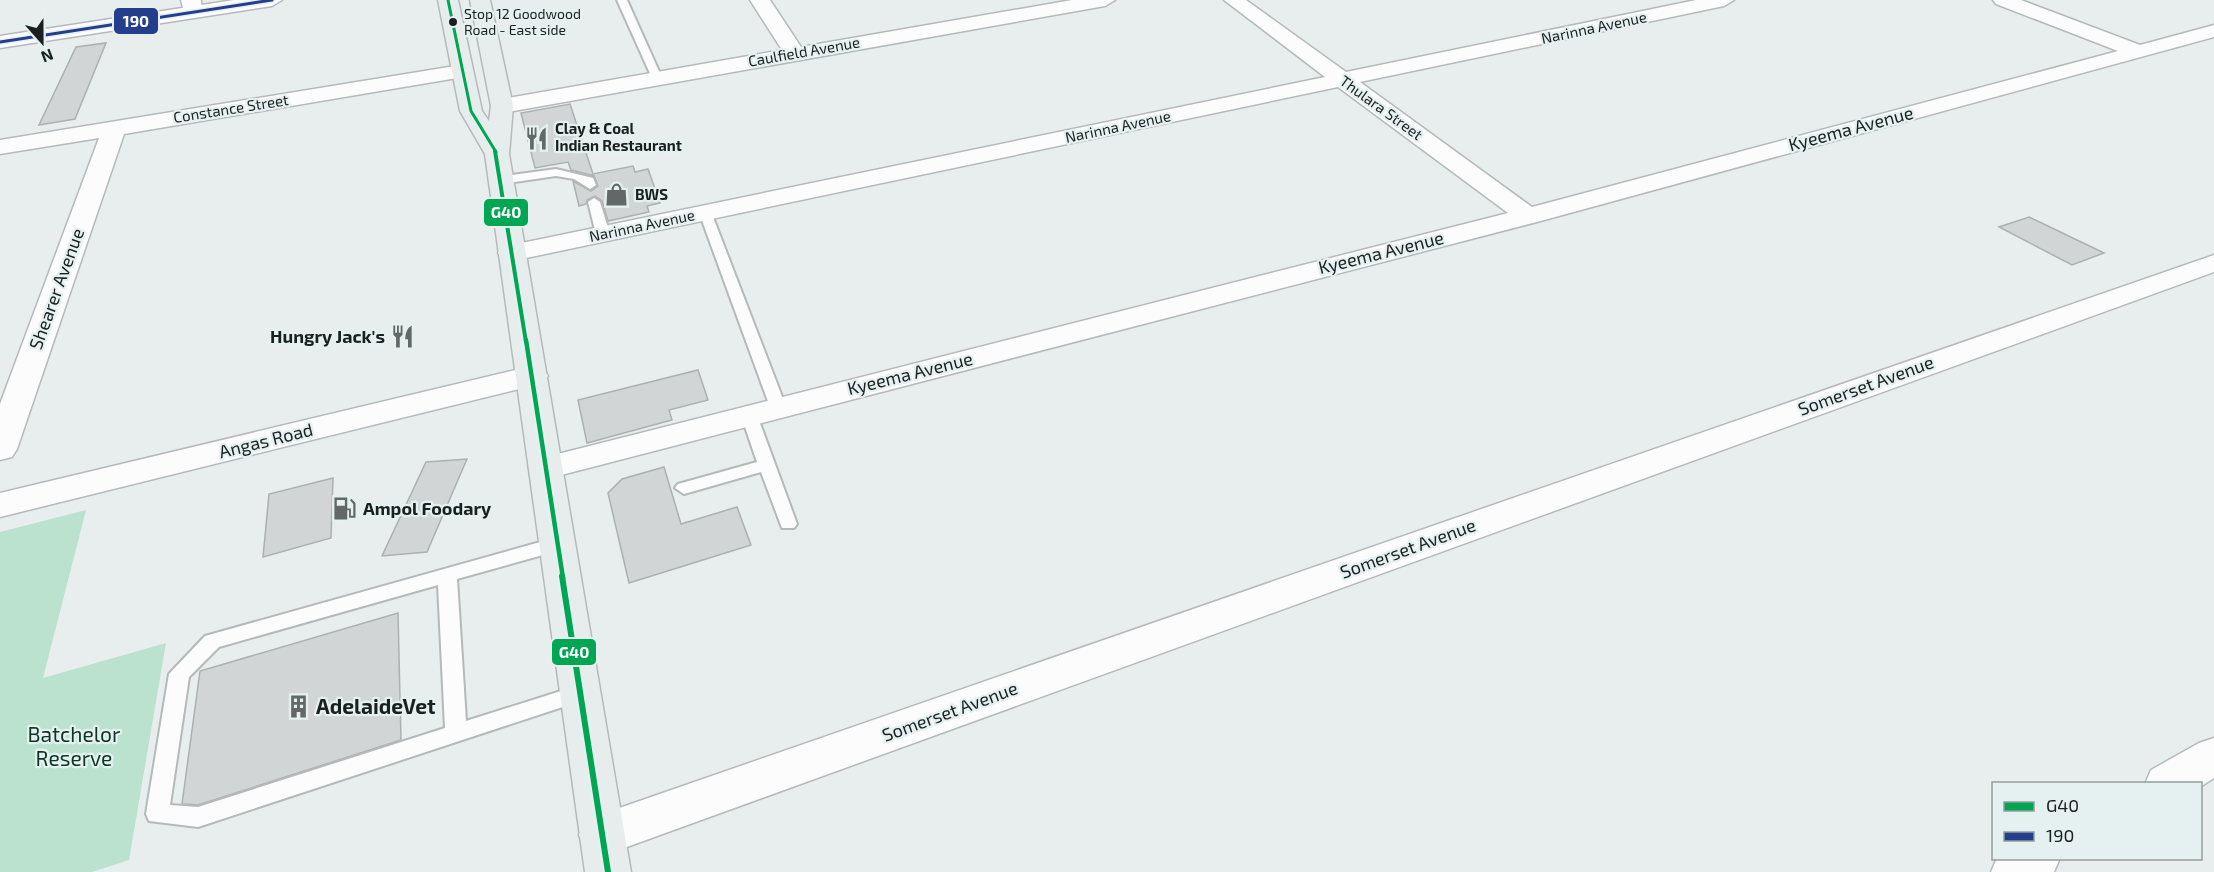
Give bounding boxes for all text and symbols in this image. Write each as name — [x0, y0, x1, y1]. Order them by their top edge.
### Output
place label: Stop 12 Goodwood Road - East side — [464, 5, 581, 38]
line badge: 190 — [113, 7, 159, 35]
street label: Narinna Avenue — [1539, 7, 1648, 47]
text: 190 — [123, 11, 149, 30]
north arrow — [12, 12, 72, 72]
marker: Stop 12 Goodwood Road - East side — [447, 16, 459, 28]
street label: Caulfield Avenue — [747, 32, 861, 70]
text: N — [39, 46, 56, 67]
street label: Thulara Street — [1337, 71, 1427, 143]
street label: Constance Street — [172, 90, 290, 126]
street label: Kyeema Avenue — [1786, 101, 1916, 155]
street label: Narinna Avenue — [1063, 106, 1172, 146]
place label: Clay & Coal Indian Restaurant — [555, 119, 682, 154]
restaurant icon: Clay & Coal Indian Restaurant — [524, 125, 550, 151]
shop icon: BWS — [604, 182, 630, 208]
place label: BWS — [635, 185, 668, 203]
line badge: G40 — [483, 198, 529, 227]
text: G40 — [491, 202, 521, 221]
street label: Narinna Avenue — [587, 205, 696, 245]
street label: Shearer Avenue — [24, 225, 88, 352]
street label: Kyeema Avenue — [1316, 226, 1446, 278]
restaurant icon: Hungry Jack's — [390, 324, 416, 350]
place label: Hungry Jack's — [270, 325, 385, 347]
street label: Kyeema Avenue — [845, 347, 975, 399]
street label: Somerset Avenue — [1795, 350, 1936, 420]
street label: Angas Road — [216, 418, 315, 462]
fuel station icon: Ampol Foodary — [332, 496, 358, 522]
place label: Ampol Foodary — [363, 497, 492, 519]
street label: Somerset Avenue — [1337, 513, 1478, 583]
line badge: G40 — [551, 638, 597, 666]
text: G40 — [559, 642, 589, 661]
street label: Somerset Avenue — [879, 676, 1020, 746]
place label: AdelaideVet — [316, 693, 436, 718]
building icon: AdelaideVet — [285, 694, 311, 720]
park label: Batchelor Reserve — [28, 721, 121, 770]
legend — [1992, 782, 2202, 860]
text: G40 — [2046, 794, 2079, 816]
text: 190 — [2046, 824, 2074, 846]

